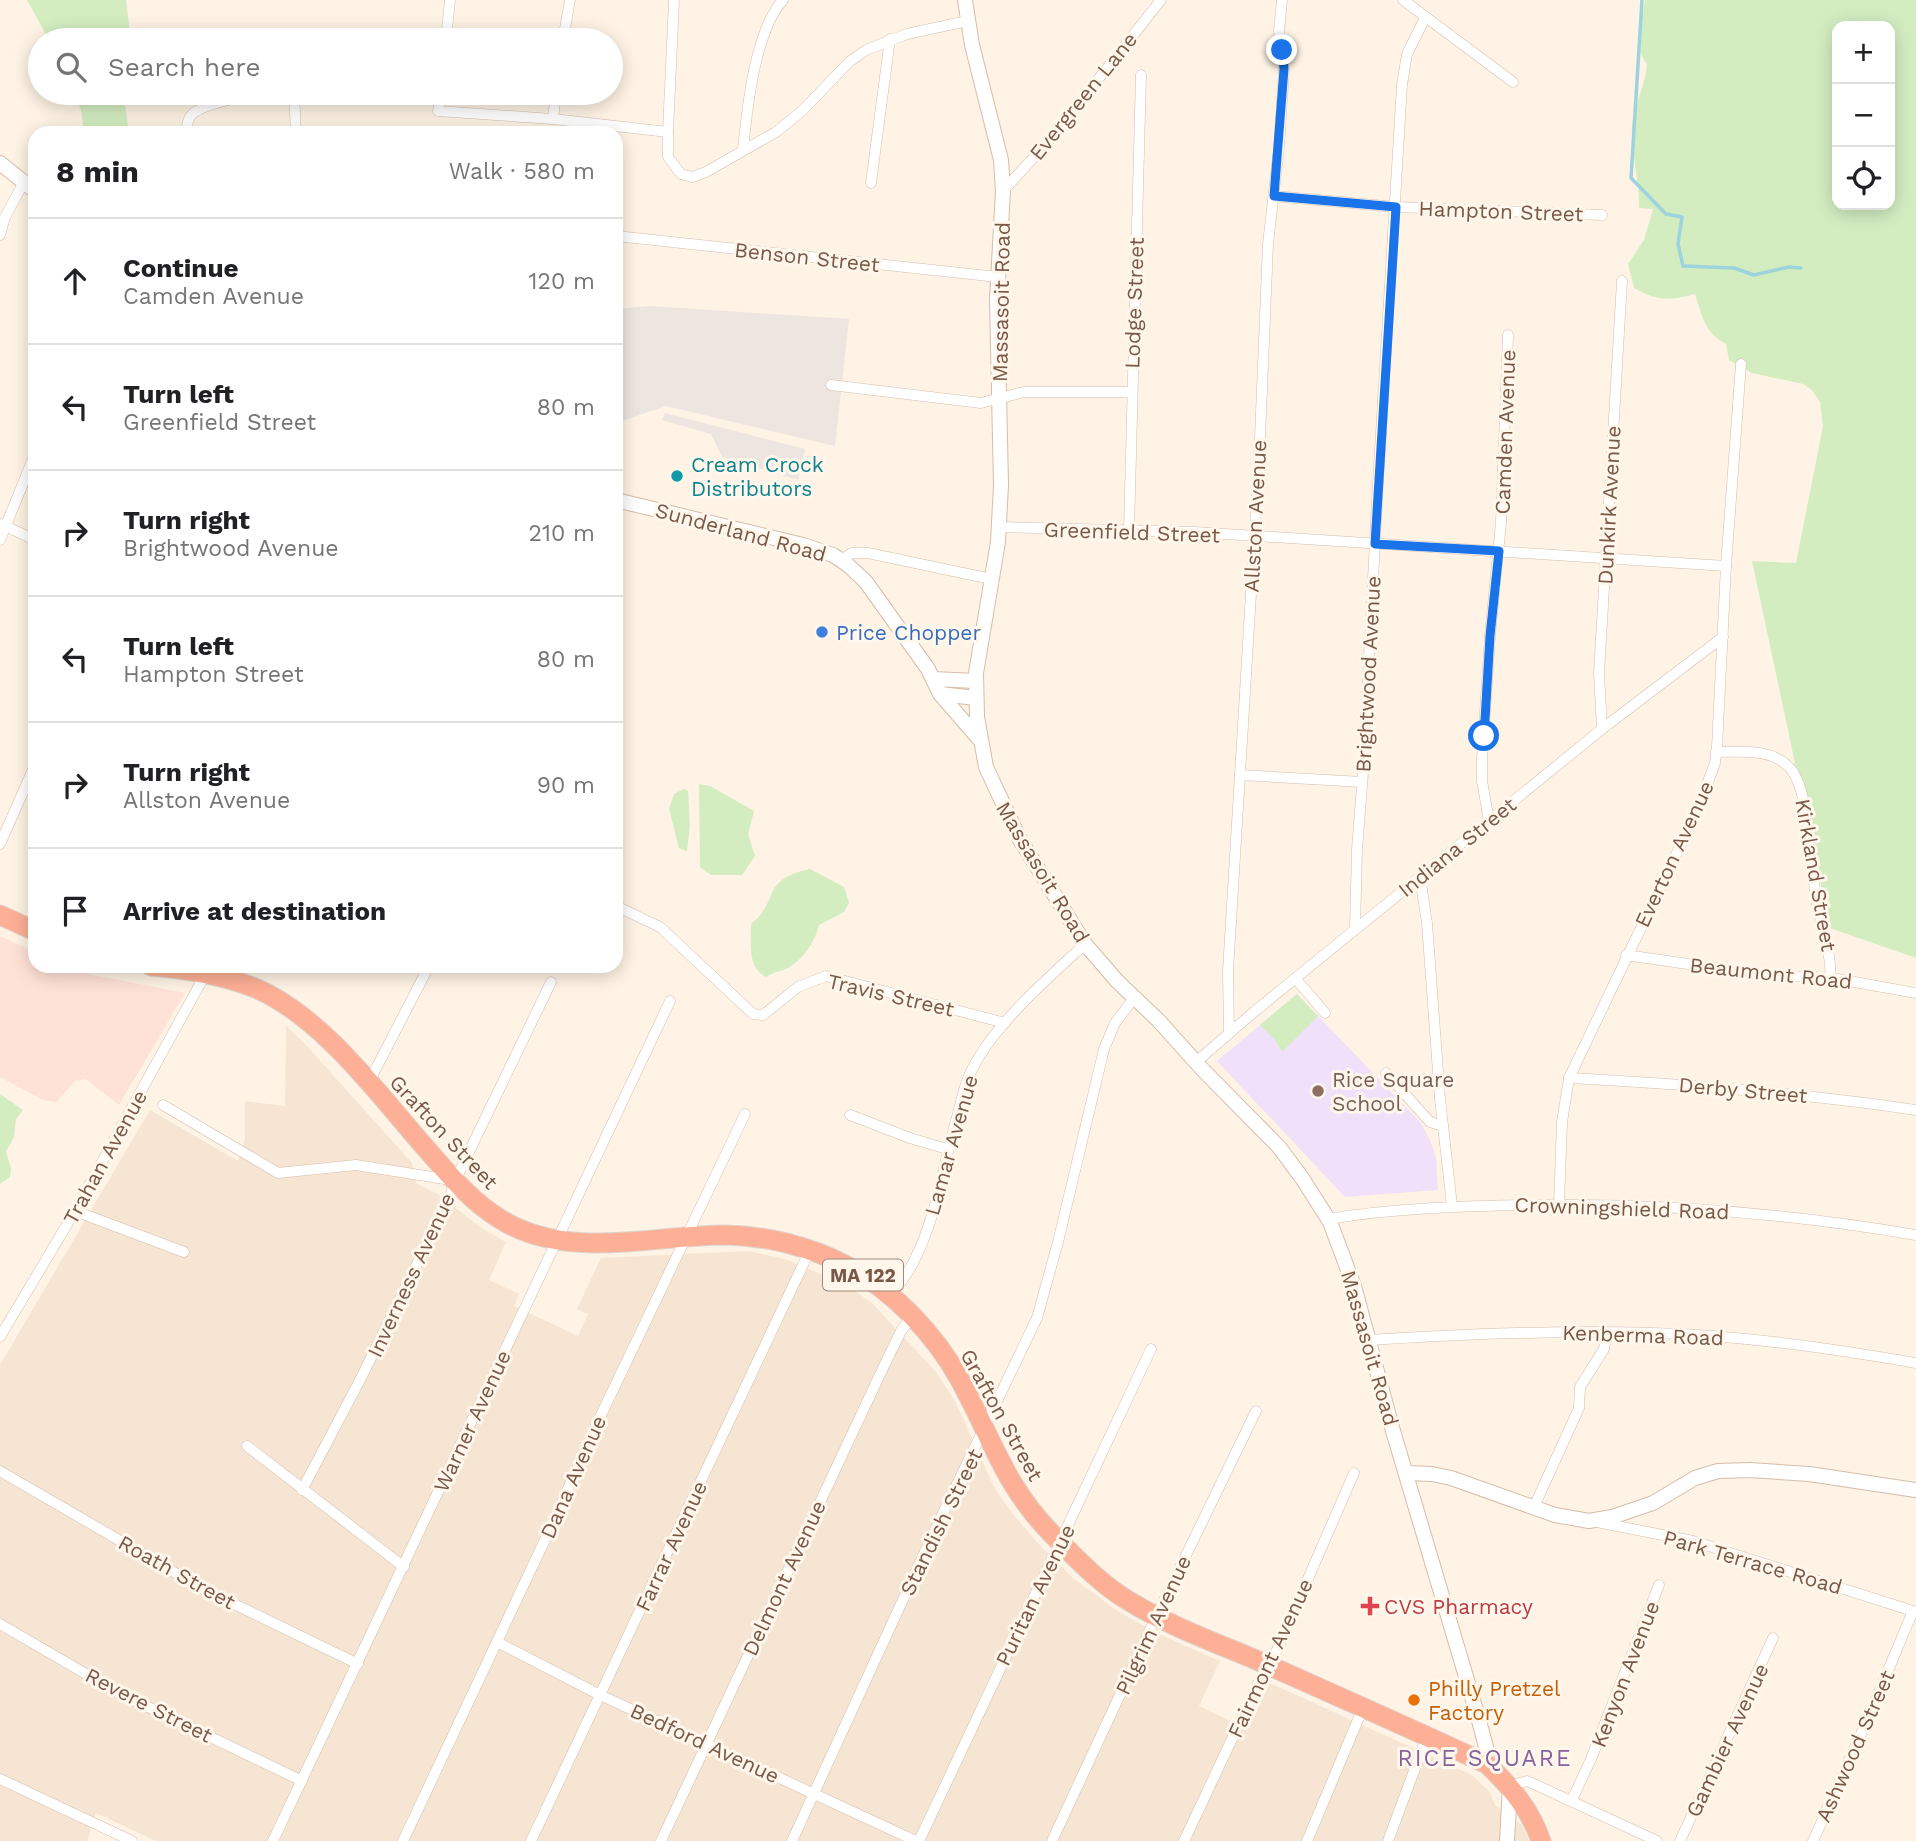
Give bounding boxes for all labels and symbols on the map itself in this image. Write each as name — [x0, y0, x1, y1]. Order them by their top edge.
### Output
street label: Evergreen Lane — [1024, 27, 1142, 165]
route end — [1266, 34, 1297, 65]
street label: Hampton Street — [1418, 196, 1584, 226]
street label: Massasoit Road — [987, 222, 1015, 382]
street label: Benson Street — [733, 237, 881, 277]
street label: Lodge Street — [1119, 237, 1149, 369]
street label: Camden Avenue — [1490, 349, 1520, 515]
street label: Dunkirk Avenue — [1592, 425, 1626, 585]
street label: Allston Avenue — [1239, 439, 1271, 593]
place label: Cream Crock Distributors — [691, 452, 824, 501]
marker: Cream Crock Distributors — [669, 468, 685, 484]
street label: Sunderland Road — [653, 497, 829, 567]
street label: Greenfield Street — [1043, 516, 1221, 548]
street label: Brightwood Avenue — [1350, 575, 1386, 773]
place label: Price Chopper — [836, 620, 981, 645]
marker: Price Chopper — [814, 624, 830, 640]
route start — [1468, 720, 1499, 751]
street label: Everton Avenue — [1629, 777, 1719, 931]
street label: Indiana Street — [1393, 792, 1521, 902]
street label: Massasoit Road — [991, 797, 1095, 947]
street label: Kirkland Street — [1790, 797, 1842, 954]
street label: Beaumont Road — [1688, 952, 1854, 994]
street label: Travis Street — [825, 968, 957, 1022]
place label: Rice Square School — [1332, 1067, 1454, 1116]
street label: Grafton Street — [385, 1070, 503, 1195]
street label: Lamar Avenue — [919, 1072, 983, 1218]
street label: Derby Street — [1677, 1072, 1809, 1108]
marker: Rice Square School — [1310, 1083, 1326, 1099]
street label: Trahan Avenue — [58, 1085, 152, 1229]
street label: Inverness Avenue — [362, 1189, 460, 1361]
street label: Crowningshield Road — [1514, 1192, 1730, 1224]
road number: MA 122 — [823, 1260, 903, 1290]
street label: Massasoit Road — [1336, 1268, 1404, 1428]
street label: Kenberma Road — [1562, 1320, 1724, 1350]
street label: Grafton Street — [955, 1345, 1049, 1486]
street label: Warner Avenue — [428, 1346, 516, 1496]
street label: Dana Avenue — [535, 1412, 611, 1542]
street label: Standish Street — [895, 1444, 987, 1600]
street label: Farrar Avenue — [630, 1477, 712, 1615]
street label: Delmont Avenue — [737, 1496, 831, 1660]
street label: Puritan Avenue — [990, 1520, 1080, 1670]
street label: Park Terrace Road — [1661, 1525, 1845, 1599]
street label: Roath Street — [114, 1530, 240, 1615]
street label: Pilgrim Avenue — [1110, 1551, 1196, 1699]
street label: Fairmont Avenue — [1222, 1574, 1318, 1742]
place label: CVS Pharmacy — [1384, 1594, 1533, 1619]
street label: Kenyon Avenue — [1586, 1597, 1664, 1751]
marker: CVS Pharmacy — [1362, 1598, 1378, 1614]
street label: Gambier Avenue — [1680, 1659, 1774, 1821]
street label: Revere Street — [81, 1662, 217, 1748]
street label: Ashwood Street — [1810, 1666, 1900, 1826]
place label: Philly Pretzel Factory — [1428, 1676, 1561, 1725]
marker: Philly Pretzel Factory — [1406, 1692, 1422, 1708]
street label: Bedford Avenue — [627, 1698, 783, 1788]
district label: RICE SQUARE — [1397, 1745, 1573, 1772]

